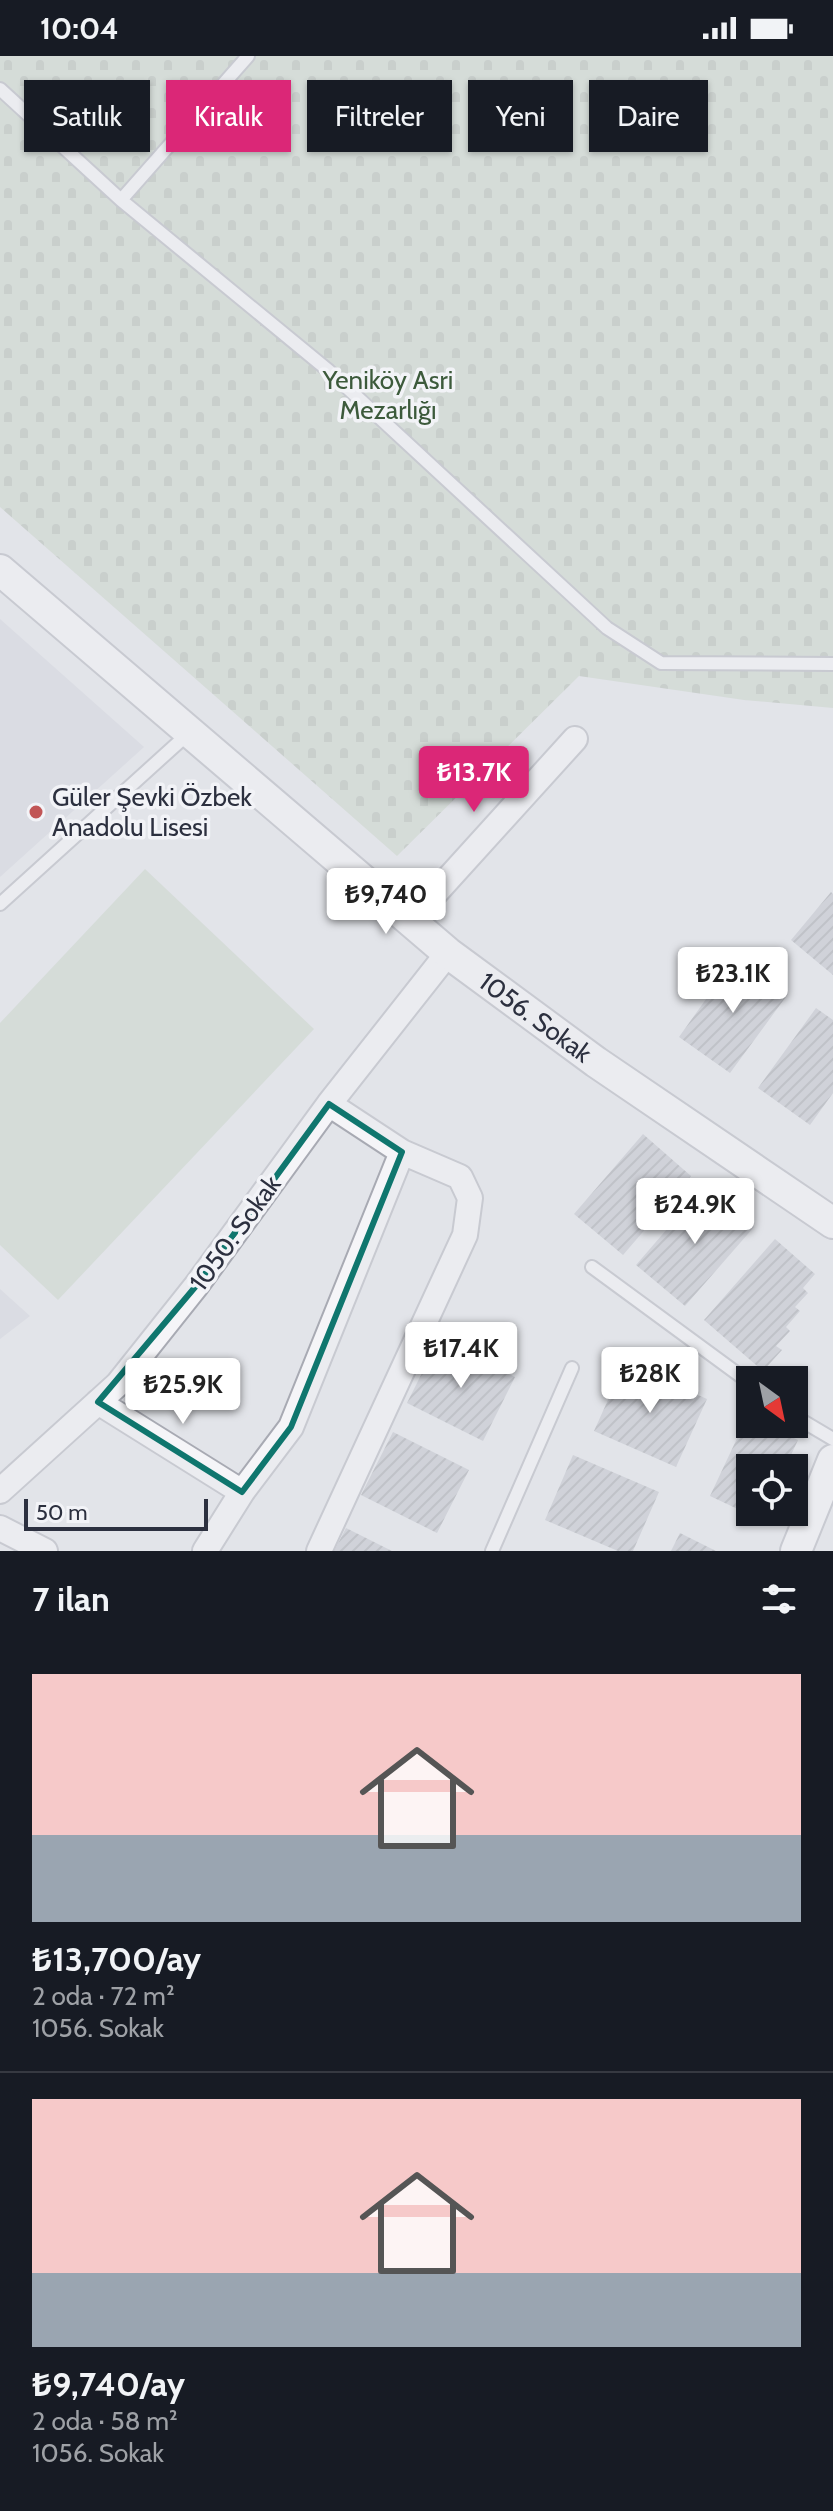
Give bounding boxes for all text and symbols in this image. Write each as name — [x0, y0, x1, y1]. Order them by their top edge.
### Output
text: 10:04 — [40, 10, 119, 47]
chip: Satılık — [24, 80, 150, 152]
chip: Kiralık — [166, 80, 291, 152]
chip: Filtreler — [307, 80, 452, 152]
chip: Yeni — [468, 80, 573, 152]
chip: Daire — [589, 80, 708, 152]
park label: Yeniköy Asri Mezarlığı — [322, 364, 453, 426]
pin: ₺13.7K — [409, 746, 539, 814]
text: ₺13.7K — [437, 756, 511, 788]
place label: Güler Şevki Özbek Anadolu Lisesi — [52, 781, 252, 843]
marker: Güler Şevki Özbek Anadolu Lisesi — [27, 803, 45, 821]
pin: ₺9,740 — [321, 868, 451, 936]
text: ₺9,740 — [345, 878, 427, 910]
pin: ₺23.1K — [668, 947, 798, 1015]
text: ₺23.1K — [696, 957, 770, 989]
street label: 1056. Sokak — [473, 965, 598, 1070]
street label: 1050. Sokak — [182, 1169, 288, 1297]
pin: ₺24.9K — [630, 1178, 760, 1246]
text: ₺24.9K — [654, 1188, 736, 1220]
pin: ₺17.4K — [396, 1322, 526, 1390]
text: ₺17.4K — [423, 1332, 499, 1364]
pin: ₺28K — [603, 1347, 697, 1415]
text: ₺28K — [619, 1357, 681, 1389]
pin: ₺25.9K — [118, 1358, 248, 1426]
north arrow — [736, 1366, 808, 1438]
map controls — [736, 1366, 808, 1526]
text: ₺25.9K — [143, 1368, 223, 1400]
button: locate — [736, 1454, 808, 1526]
scale bar — [24, 1495, 208, 1531]
text: 50 m — [36, 1499, 88, 1526]
icon: filters — [757, 1577, 801, 1621]
text: 7 ilan — [32, 1578, 110, 1620]
icon: home — [345, 1726, 489, 1870]
text: ₺13,700/ay — [32, 1938, 201, 1980]
text: 2 oda · 72 m² — [32, 1980, 175, 2012]
text: 1056. Sokak — [32, 2012, 164, 2044]
icon: home — [345, 2151, 489, 2295]
text: ₺9,740/ay — [32, 2363, 185, 2405]
text: 2 oda · 58 m² — [32, 2405, 178, 2437]
text: 1056. Sokak — [32, 2437, 164, 2469]

